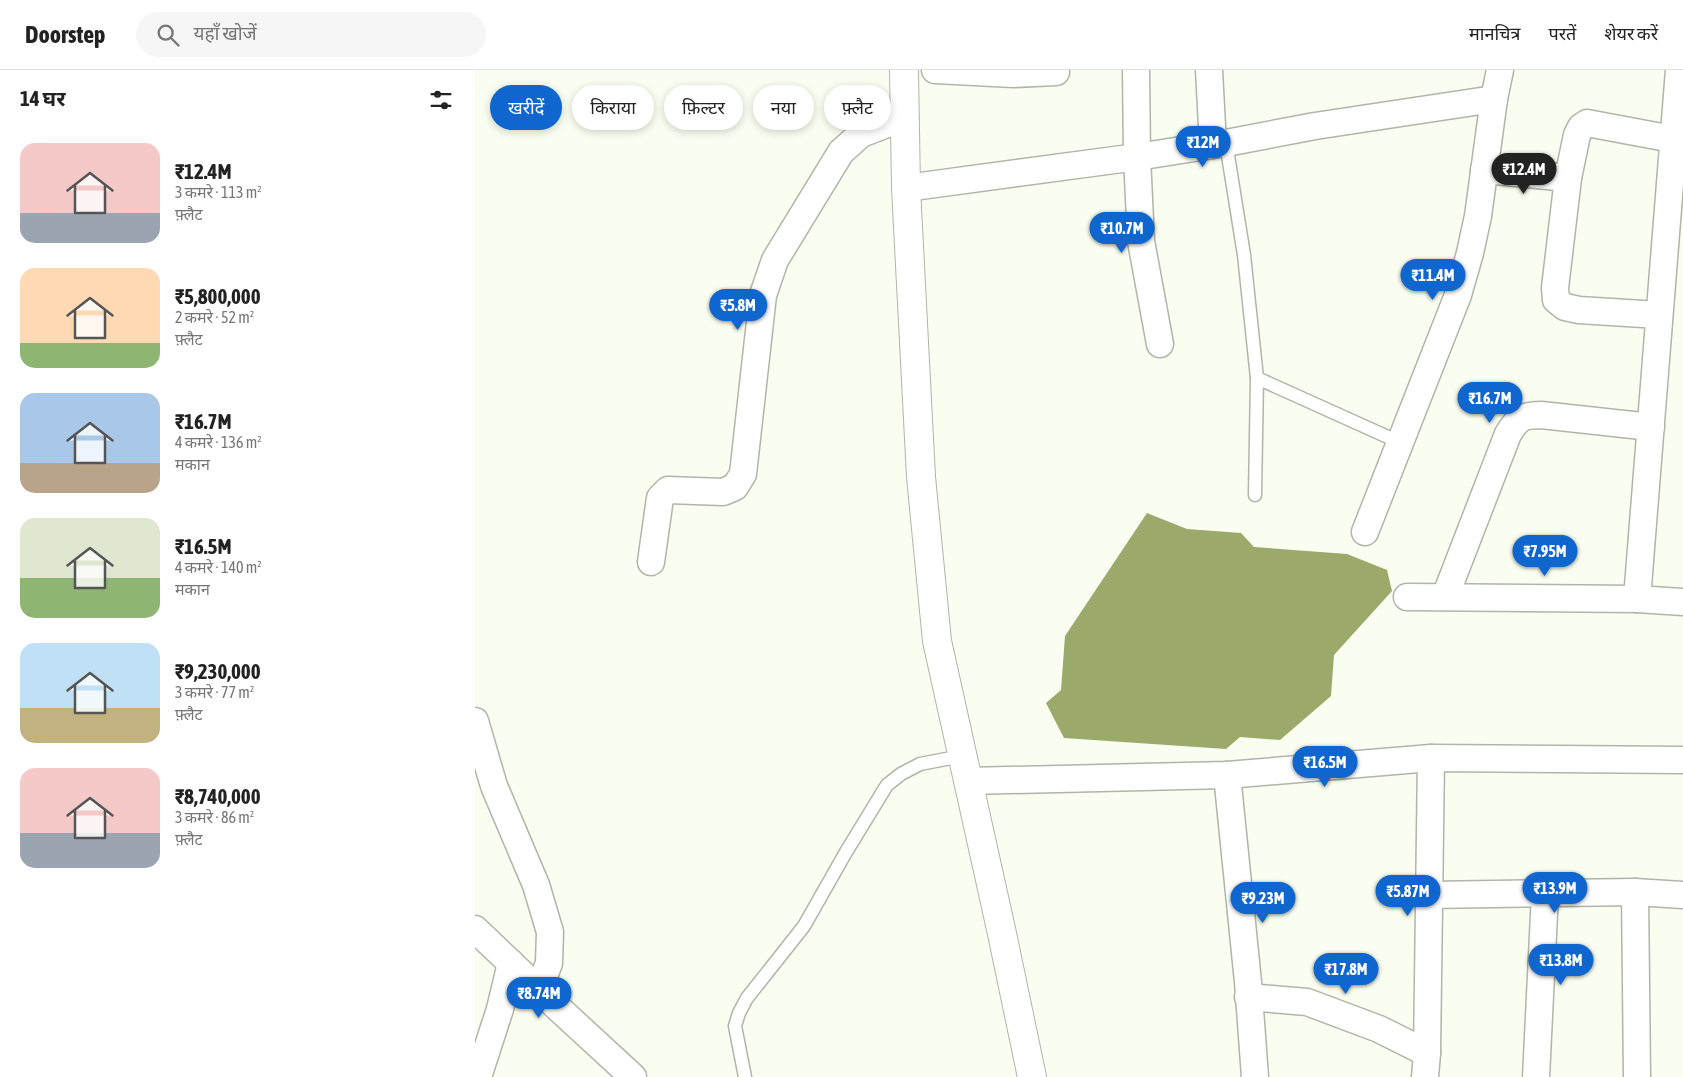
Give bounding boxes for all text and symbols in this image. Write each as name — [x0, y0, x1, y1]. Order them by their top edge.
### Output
search box — [136, 12, 486, 57]
text: Doorstep — [25, 21, 106, 48]
icon: search — [154, 21, 182, 49]
text: यहाँ खोजें — [194, 22, 257, 44]
text: मानचित्र — [1469, 23, 1520, 44]
text: परतें — [1548, 23, 1576, 44]
text: शेयर करें — [1604, 23, 1658, 44]
chip: खरीदें — [490, 85, 562, 130]
chip: किराया — [572, 85, 654, 130]
chip: फ़िल्टर — [664, 85, 743, 130]
chip: नया — [753, 85, 814, 130]
chip: फ़्लैट — [824, 85, 891, 130]
text: 14 घर — [20, 86, 66, 110]
icon: filters — [427, 86, 455, 114]
pin: ₹12M — [1173, 126, 1233, 168]
text: ₹12M — [1187, 133, 1219, 151]
pin: ₹12.4M — [1483, 152, 1565, 195]
text: ₹12.4M — [175, 159, 231, 183]
text: ₹12.4M — [1502, 160, 1546, 178]
icon: home — [60, 163, 120, 223]
text: 3 कमरे · 113 m² — [175, 183, 262, 201]
text: फ़्लैट — [175, 205, 203, 223]
pin: ₹10.7M — [1081, 212, 1163, 254]
text: ₹10.7M — [1100, 219, 1144, 237]
pin: ₹11.4M — [1392, 258, 1474, 301]
text: ₹11.4M — [1411, 266, 1455, 284]
text: ₹5,800,000 — [175, 284, 261, 308]
icon: home — [60, 288, 120, 348]
pin: ₹5.8M — [703, 288, 773, 331]
text: ₹5.8M — [720, 296, 756, 314]
text: 2 कमरे · 52 m² — [175, 308, 254, 326]
text: फ़्लैट — [175, 330, 203, 348]
pin: ₹16.7M — [1449, 382, 1531, 424]
text: ₹16.7M — [1468, 389, 1512, 407]
text: ₹16.7M — [175, 409, 231, 433]
icon: home — [60, 413, 120, 473]
text: 4 कमरे · 136 m² — [175, 433, 262, 451]
text: मकान — [175, 455, 210, 473]
text: ₹16.5M — [175, 534, 231, 558]
pin: ₹7.95M — [1504, 534, 1586, 577]
icon: home — [60, 538, 120, 598]
text: ₹7.95M — [1523, 542, 1567, 560]
text: 4 कमरे · 140 m² — [175, 558, 262, 576]
text: मकान — [175, 580, 210, 598]
text: ₹9,230,000 — [175, 659, 261, 683]
icon: home — [60, 663, 120, 723]
text: 3 कमरे · 77 m² — [175, 683, 254, 701]
text: फ़्लैट — [175, 705, 203, 723]
pin: ₹16.5M — [1284, 746, 1366, 788]
text: ₹16.5M — [1303, 753, 1347, 771]
text: ₹8,740,000 — [175, 784, 261, 808]
icon: home — [60, 788, 120, 848]
text: 3 कमरे · 86 m² — [175, 808, 254, 826]
text: फ़्लैट — [175, 830, 203, 848]
pin: ₹13.9M — [1514, 872, 1596, 914]
pin: ₹5.87M — [1367, 874, 1449, 917]
text: ₹13.9M — [1533, 879, 1577, 897]
pin: ₹9.23M — [1222, 882, 1304, 924]
text: ₹5.87M — [1386, 882, 1430, 900]
text: ₹9.23M — [1241, 889, 1285, 907]
pin: ₹13.8M — [1520, 944, 1602, 986]
text: ₹13.8M — [1539, 951, 1583, 969]
pin: ₹17.8M — [1305, 952, 1387, 995]
text: ₹17.8M — [1324, 960, 1368, 978]
pin: ₹8.74M — [498, 976, 580, 1019]
text: ₹8.74M — [517, 984, 561, 1002]

